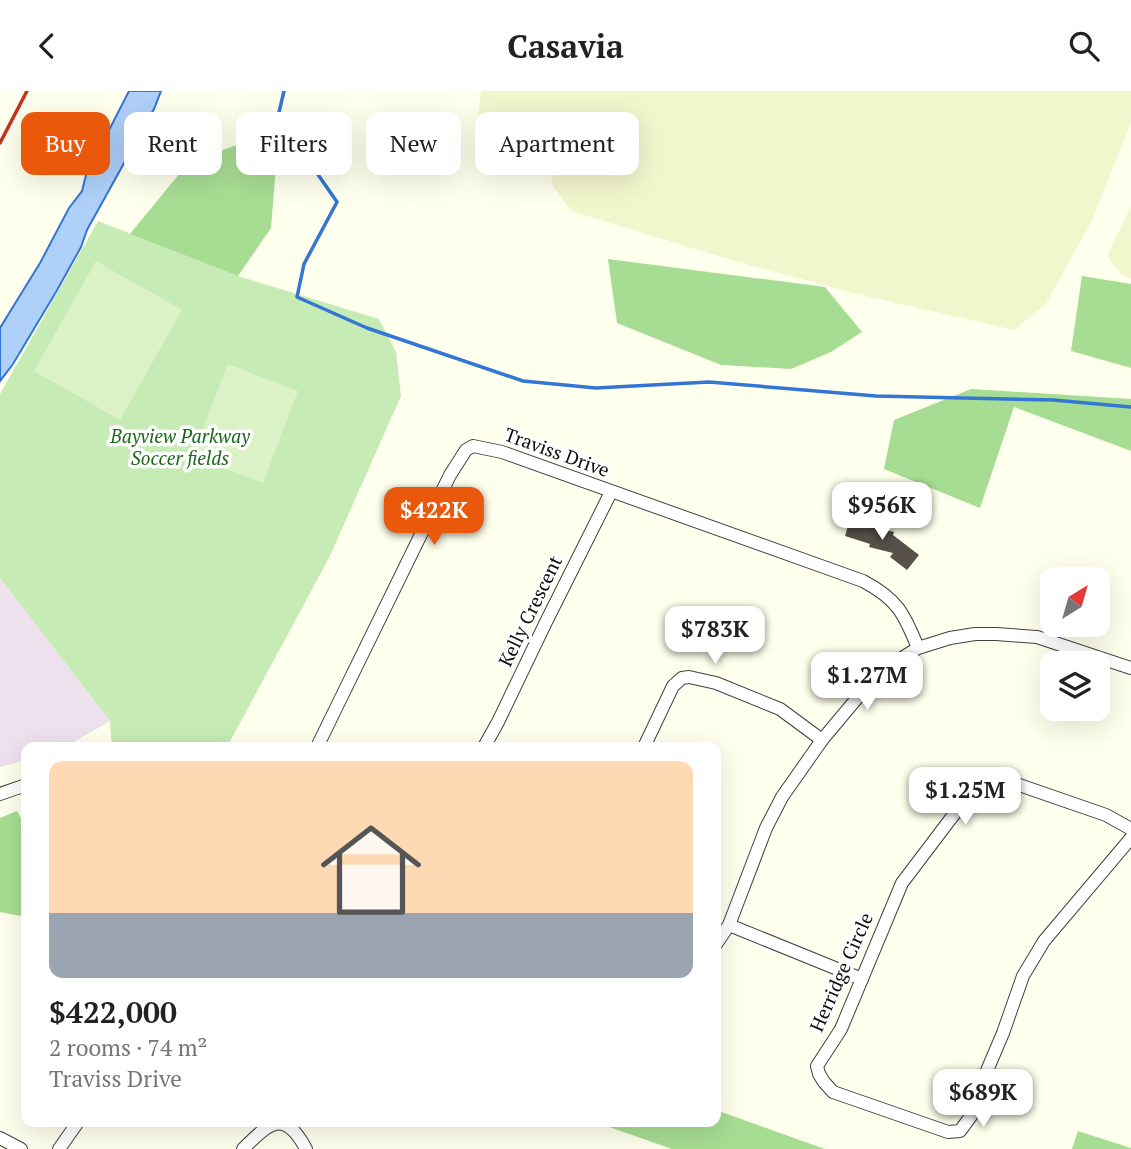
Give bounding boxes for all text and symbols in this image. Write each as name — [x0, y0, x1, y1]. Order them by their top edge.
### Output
text: Casavia — [507, 25, 624, 67]
icon: back — [28, 27, 66, 65]
icon: search — [1065, 27, 1103, 65]
chip: Buy — [21, 112, 110, 175]
chip: Rent — [124, 112, 222, 175]
chip: Filters — [236, 112, 352, 175]
chip: New — [366, 112, 461, 175]
chip: Apartment — [475, 112, 639, 175]
street label: Traviss Drive — [501, 421, 613, 482]
park label: Bayview Parkway Soccer fields — [109, 423, 251, 470]
pin: $956K — [833, 483, 931, 542]
pin: $422K — [385, 487, 483, 547]
text: $956K — [848, 489, 916, 520]
text: $422K — [400, 494, 468, 525]
street label: Kelly Crescent — [492, 551, 567, 670]
north arrow — [1040, 567, 1110, 637]
map controls — [1040, 567, 1110, 721]
pin: $783K — [666, 607, 764, 666]
text: $783K — [681, 613, 749, 644]
button: layers — [1040, 651, 1110, 721]
pin: $1.27M — [810, 653, 924, 712]
text: $1.27M — [827, 659, 907, 690]
pin: $1.25M — [908, 767, 1022, 827]
text: $1.25M — [925, 774, 1005, 805]
icon: home — [308, 807, 434, 933]
street label: Herridge Circle — [803, 908, 878, 1035]
text: $422,000 — [49, 992, 177, 1032]
text: 2 rooms · 74 m² — [49, 1032, 208, 1063]
text: Traviss Drive — [49, 1063, 182, 1094]
pin: $689K — [934, 1069, 1032, 1129]
text: $689K — [949, 1076, 1017, 1107]

